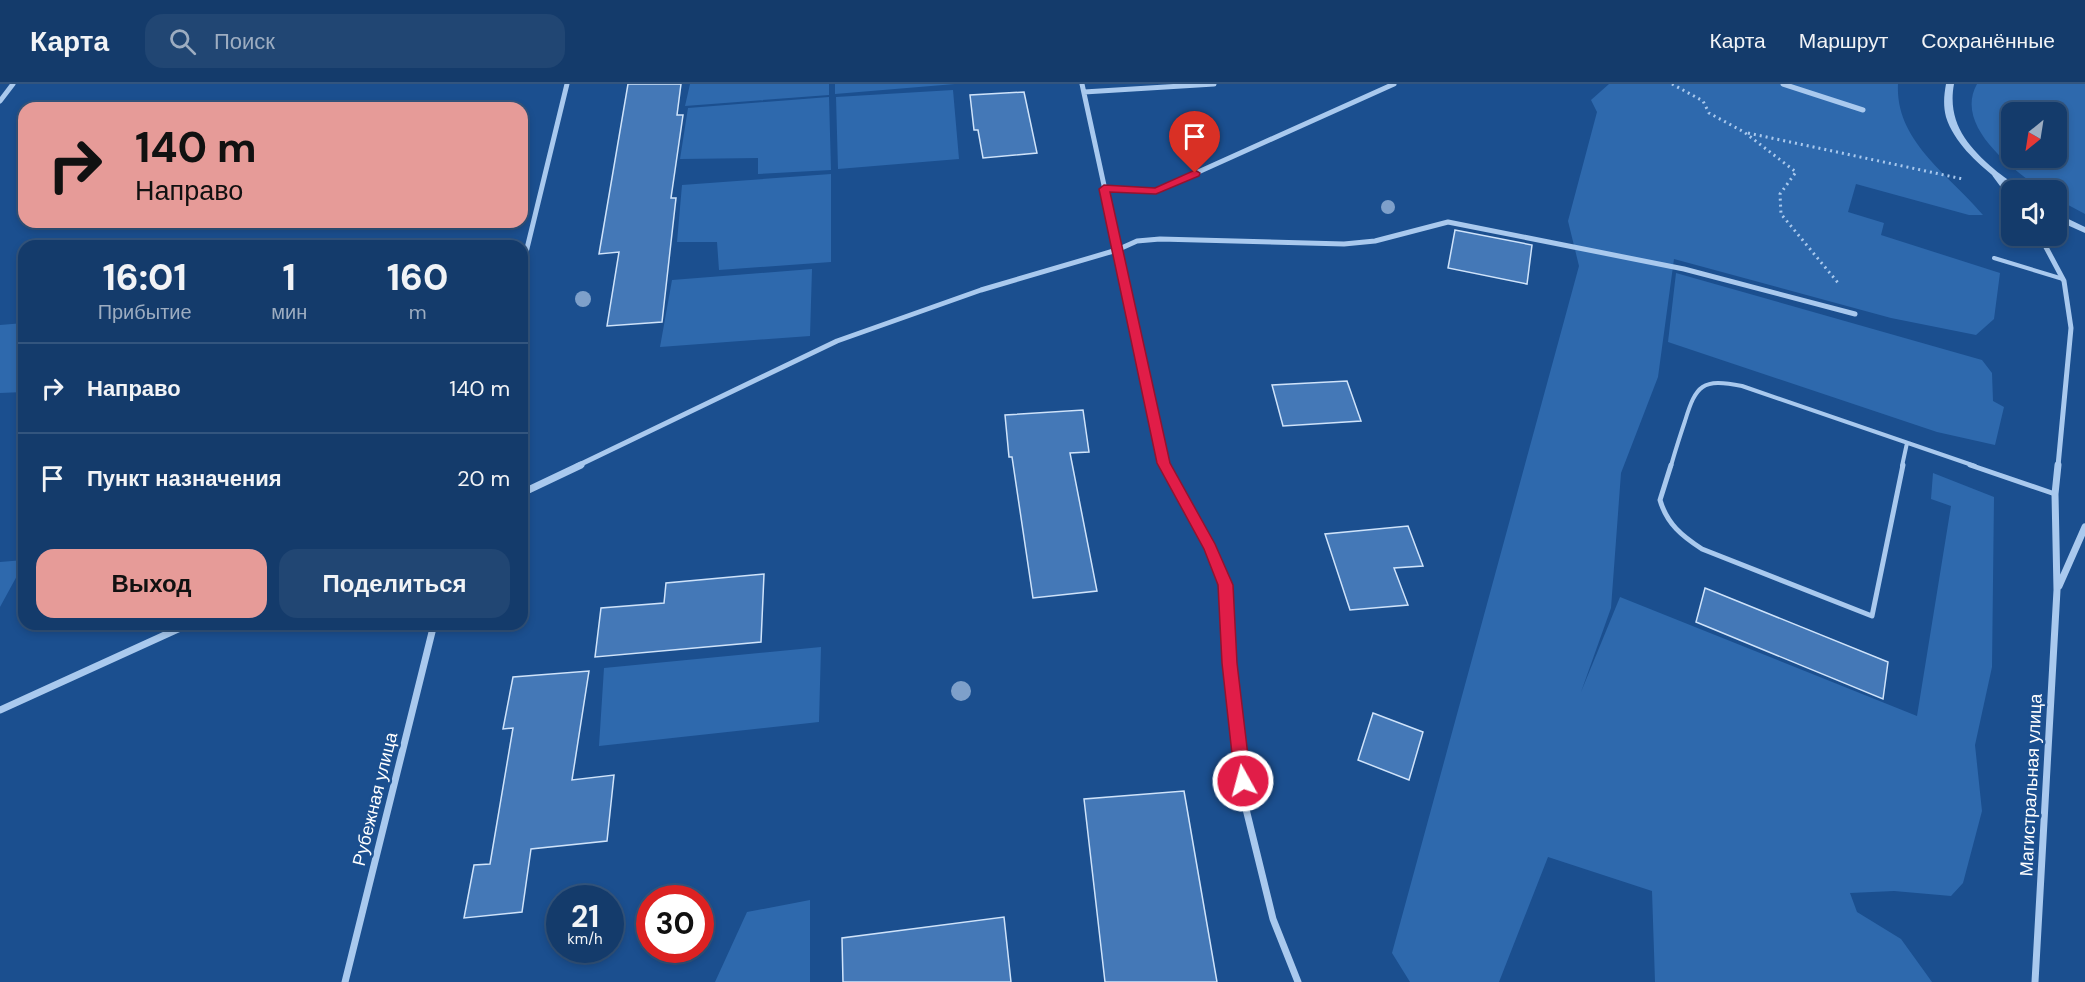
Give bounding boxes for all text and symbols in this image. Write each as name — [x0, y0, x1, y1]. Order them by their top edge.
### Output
search box — [145, 14, 565, 68]
text: Карта — [30, 23, 109, 60]
icon: search — [166, 25, 199, 58]
text: Поиск — [214, 27, 275, 56]
text: Карта — [1710, 27, 1766, 55]
text: Маршрут — [1799, 27, 1888, 55]
text: Сохранённые — [1921, 27, 2055, 55]
north arrow — [2001, 102, 2067, 168]
map controls — [2001, 102, 2067, 246]
pin — [1169, 111, 1220, 173]
text: 140 m — [135, 120, 257, 175]
icon: arrive — [1178, 120, 1211, 153]
icon: right — [36, 126, 114, 204]
text: Направо — [135, 173, 243, 208]
button: sound — [2001, 180, 2067, 246]
text: 16:01 — [103, 254, 187, 301]
text: 1 — [283, 254, 296, 301]
text: 160 — [387, 254, 448, 301]
text: Прибытие — [98, 299, 192, 325]
text: мин — [271, 299, 307, 325]
text: m — [409, 299, 427, 325]
icon: right — [36, 372, 69, 405]
text: Направо — [87, 374, 181, 403]
text: 140 m — [449, 374, 510, 403]
icon: arrive — [36, 462, 69, 495]
text: Пункт назначения — [87, 464, 282, 493]
text: 20 m — [457, 464, 510, 493]
button: Выход — [36, 549, 267, 618]
button: Поделиться — [279, 549, 510, 618]
street label: Магистральная улица — [2014, 692, 2048, 877]
street label: Рубежная улица — [347, 729, 403, 868]
position arrow — [1211, 749, 1275, 813]
speed limit sign: 30 — [636, 885, 714, 963]
text: 21 — [571, 897, 599, 936]
text: km/h — [567, 929, 603, 949]

